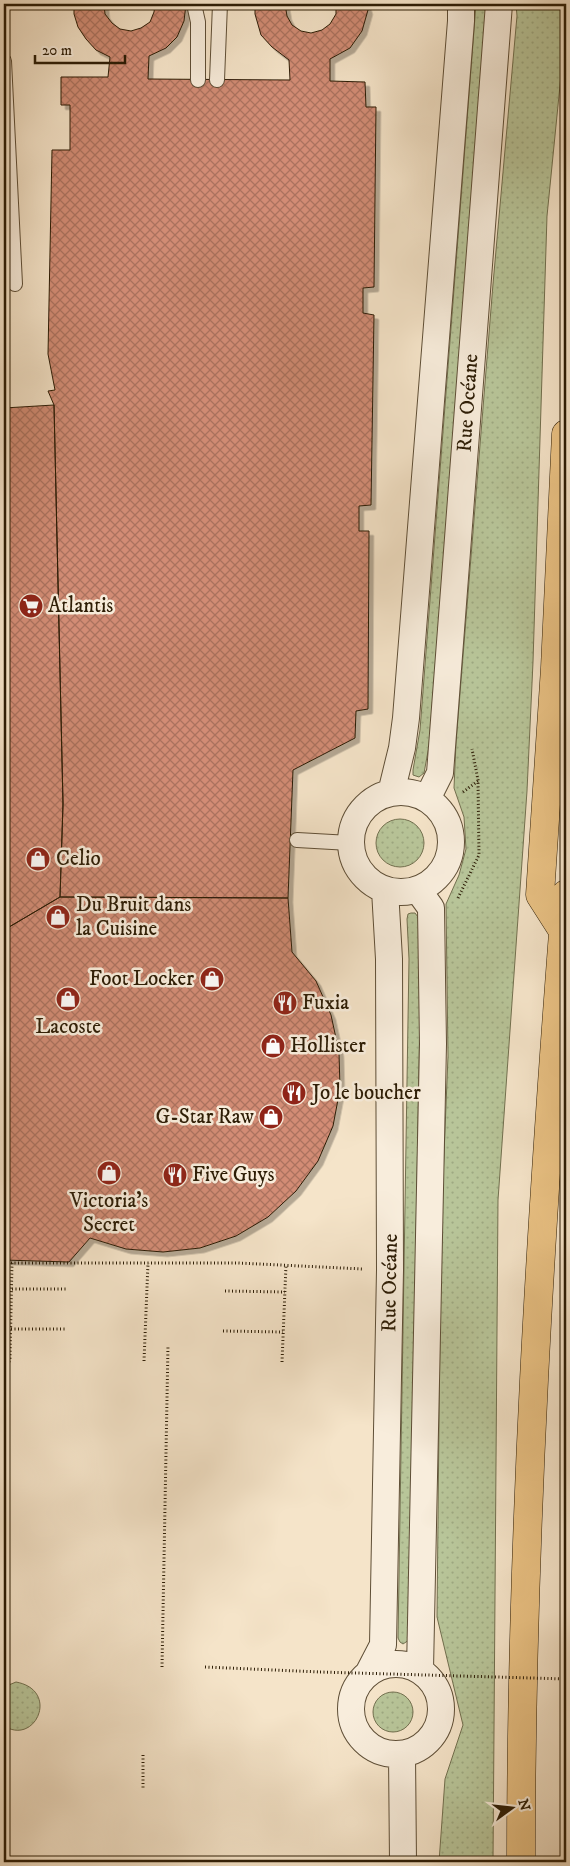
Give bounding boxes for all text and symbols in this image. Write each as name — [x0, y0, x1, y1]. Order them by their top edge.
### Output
scale bar — [35, 32, 125, 64]
text: 20 m — [42, 41, 72, 60]
street label: Rue Océane — [452, 353, 484, 453]
supermarket icon: Atlantis — [18, 593, 44, 619]
place label: Atlantis — [48, 593, 113, 619]
shop icon: Celio — [25, 846, 51, 872]
place label: Celio — [56, 846, 101, 872]
place label: Du Bruit dans la Cuisine — [76, 892, 191, 942]
shop icon: Du Bruit dans la Cuisine — [45, 904, 71, 930]
place label: Foot Locker — [89, 966, 194, 992]
shop icon: Foot Locker — [199, 966, 225, 992]
shop icon: Lacoste — [55, 986, 81, 1012]
restaurant icon: Fuxia — [272, 990, 298, 1016]
place label: Fuxia — [302, 990, 349, 1016]
place label: Lacoste — [35, 1014, 101, 1040]
shop icon: Hollister — [260, 1033, 286, 1059]
place label: Hollister — [290, 1033, 366, 1059]
restaurant icon: Jo le boucher — [281, 1080, 307, 1106]
place label: Jo le boucher — [310, 1080, 421, 1106]
place label: G-Star Raw — [156, 1104, 255, 1130]
shop icon: G-Star Raw — [258, 1104, 284, 1130]
shop icon: Victoria's Secret — [96, 1160, 122, 1186]
restaurant icon: Five Guys — [162, 1162, 188, 1188]
place label: Five Guys — [192, 1162, 274, 1188]
place label: Victoria's Secret — [69, 1188, 148, 1238]
street label: Rue Océane — [376, 1233, 404, 1332]
north arrow — [488, 1784, 538, 1834]
text: N — [513, 1797, 534, 1813]

